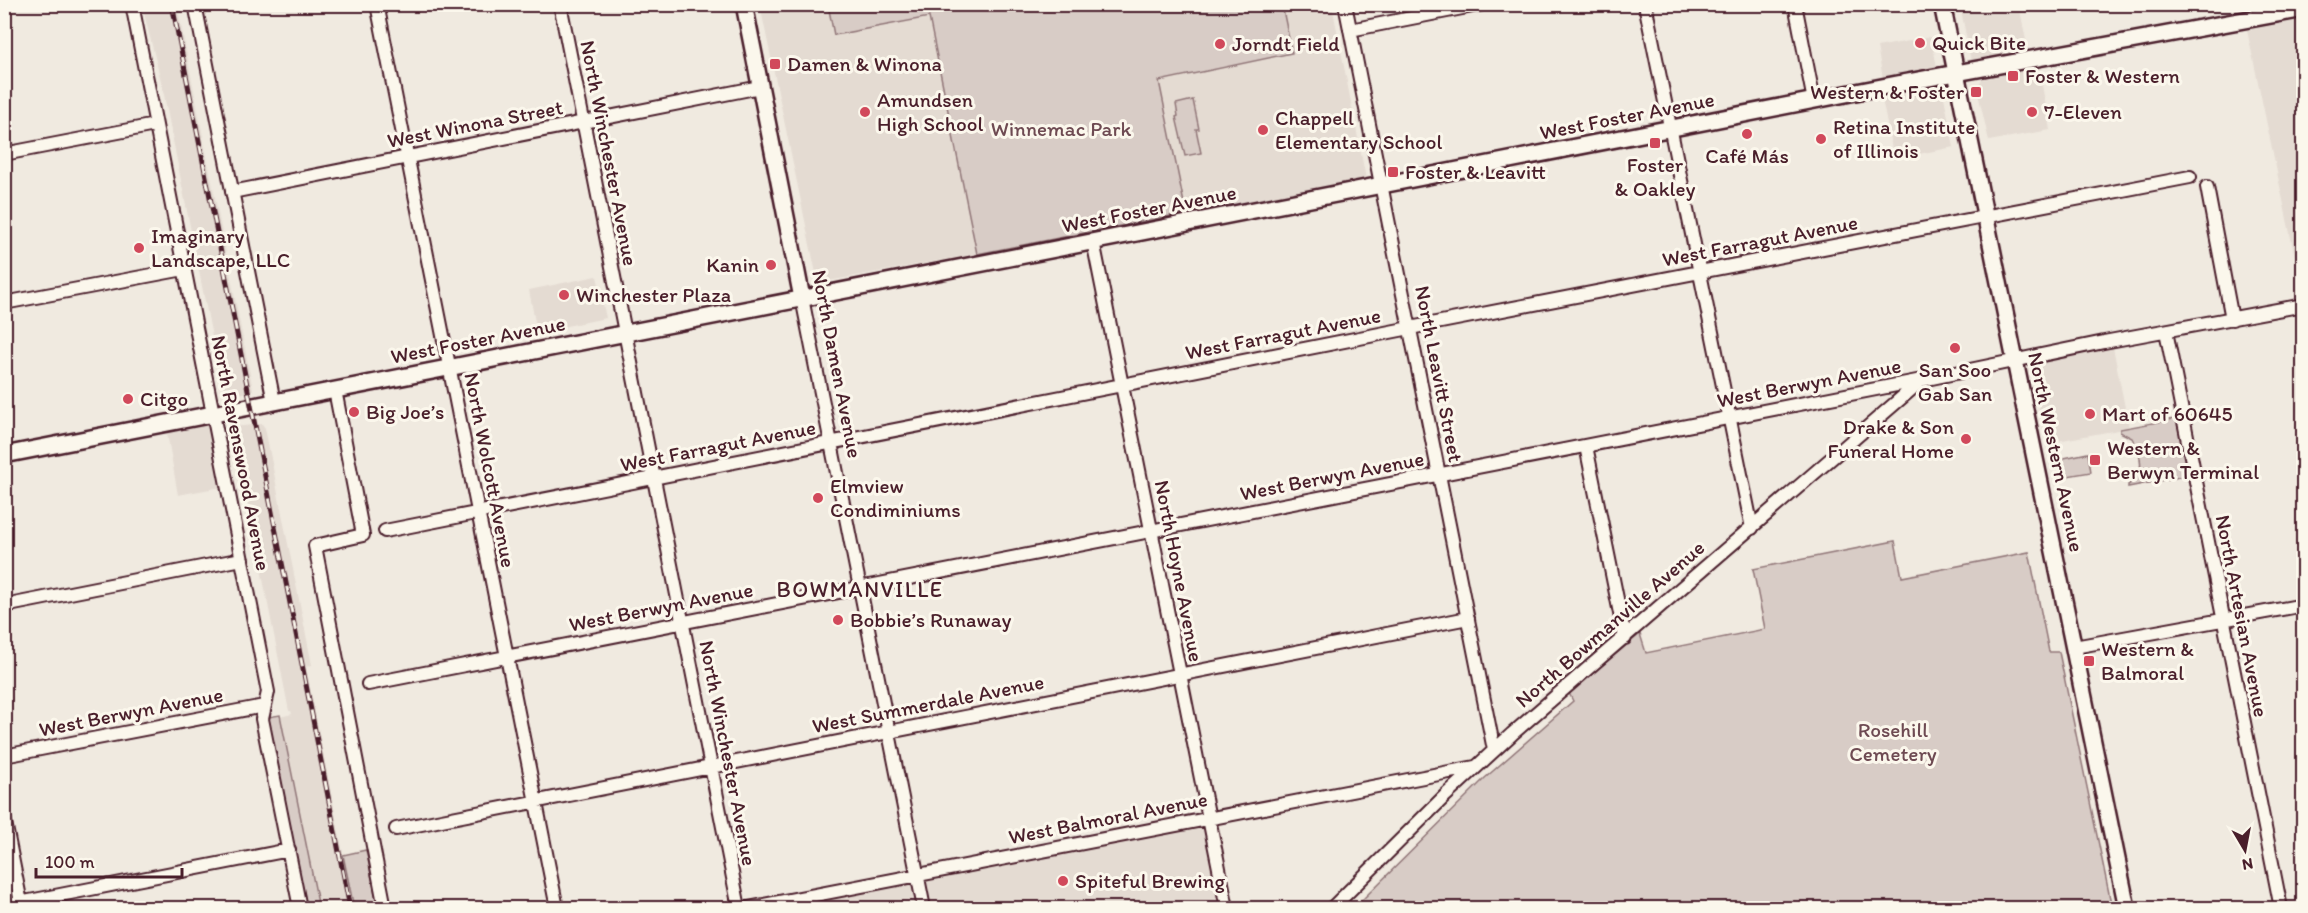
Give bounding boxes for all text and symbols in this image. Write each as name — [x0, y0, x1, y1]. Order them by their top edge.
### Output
place label: Quick Bite — [1932, 30, 2026, 55]
place label: Jorndt Field — [1232, 31, 1340, 56]
marker: Quick Bite — [1913, 36, 1927, 50]
marker: Jorndt Field — [1213, 37, 1227, 51]
street label: North Winchester Avenue — [575, 38, 644, 268]
place label: Damen & Winona — [787, 51, 942, 76]
marker: Damen & Winona — [768, 57, 782, 71]
place label: Foster & Western — [2025, 63, 2180, 88]
marker: Foster & Western — [2006, 69, 2020, 83]
place label: Western & Foster — [1810, 79, 1965, 104]
marker: Western & Foster — [1969, 85, 1983, 99]
street label: West Foster Avenue — [1537, 86, 1716, 145]
place label: Amundsen High School — [877, 87, 984, 136]
street label: West Winona Street — [385, 94, 565, 153]
place label: 7-Eleven — [2044, 99, 2122, 124]
marker: Amundsen High School — [858, 105, 872, 119]
place label: Chappell Elementary School — [1275, 105, 1443, 154]
marker: 7-Eleven — [2025, 105, 2039, 119]
place label: Retina Institute of Illinois — [1833, 114, 1975, 163]
park label: Winnemac Park — [991, 116, 1131, 141]
marker: Chappell Elementary School — [1256, 123, 1270, 137]
marker: Café Más — [1740, 127, 1754, 141]
marker: Retina Institute of Illinois — [1814, 132, 1828, 146]
marker: Foster & Oakley — [1648, 136, 1662, 150]
place label: Café Más — [1705, 143, 1789, 168]
place label: Foster & Oakley — [1615, 152, 1696, 201]
place label: Foster & Leavitt — [1405, 159, 1546, 184]
marker: Foster & Leavitt — [1386, 165, 1400, 179]
street label: West Foster Avenue — [1059, 179, 1238, 238]
street label: West Farragut Avenue — [1660, 209, 1860, 272]
place label: Imaginary Landscape, LLC — [151, 223, 290, 272]
marker: Imaginary Landscape, LLC — [132, 241, 146, 255]
place label: Kanin — [706, 252, 759, 277]
marker: Kanin — [764, 258, 778, 272]
street label: North Damen Avenue — [807, 268, 868, 460]
place label: Winchester Plaza — [576, 282, 731, 307]
street label: North Leavitt Street — [1410, 284, 1469, 464]
marker: Winchester Plaza — [557, 288, 571, 302]
street label: West Farragut Avenue — [1183, 302, 1383, 365]
street label: West Foster Avenue — [388, 310, 567, 369]
street label: North Ravenswood Avenue — [206, 333, 277, 573]
marker: San Soo Gab San — [1948, 341, 1962, 355]
street label: North Western Avenue — [2023, 350, 2090, 554]
street label: West Berwyn Avenue — [1715, 352, 1903, 413]
place label: San Soo Gab San — [1918, 357, 1992, 406]
street label: North Wolcott Avenue — [459, 370, 522, 570]
place label: Citgo — [140, 386, 188, 411]
marker: Citgo — [121, 392, 135, 406]
place label: Big Joe’s — [366, 399, 444, 424]
place label: Mart of 60645 — [2102, 401, 2233, 426]
marker: Big Joe’s — [347, 405, 361, 419]
marker: Mart of 60645 — [2083, 407, 2097, 421]
street label: West Farragut Avenue — [618, 414, 818, 477]
place label: Drake & Son Funeral Home — [1828, 414, 1954, 463]
marker: Drake & Son Funeral Home — [1959, 432, 1973, 446]
place label: Western & Berwyn Terminal — [2107, 435, 2259, 484]
street label: West Berwyn Avenue — [1238, 445, 1426, 506]
marker: Western & Berwyn Terminal — [2088, 453, 2102, 467]
place label: Elmview Condiminiums — [830, 473, 961, 522]
street label: North Hoyne Avenue — [1150, 478, 1209, 664]
marker: Elmview Condiminiums — [811, 491, 825, 505]
street label: North Artesian Avenue — [2211, 513, 2274, 719]
street label: North Bowmanville Avenue — [1510, 535, 1709, 713]
street label: West Berwyn Avenue — [567, 576, 755, 637]
district label: BOWMANVILLE — [776, 576, 944, 603]
place label: Bobbie’s Runaway — [850, 607, 1012, 632]
marker: Bobbie’s Runaway — [831, 613, 845, 627]
place label: Western & Balmoral — [2101, 636, 2194, 685]
street label: North Winchester Avenue — [694, 638, 763, 868]
marker: Western & Balmoral — [2082, 654, 2096, 668]
street label: West Summerdale Avenue — [810, 669, 1046, 738]
street label: West Berwyn Avenue — [37, 681, 225, 742]
park label: Rosehill Cemetery — [1849, 717, 1937, 766]
street label: West Balmoral Avenue — [1006, 786, 1210, 849]
north arrow — [2215, 820, 2275, 880]
scale bar — [36, 841, 182, 879]
text: 100 m — [45, 851, 95, 873]
text: N — [2241, 854, 2254, 875]
place label: Spiteful Brewing — [1075, 868, 1225, 893]
marker: Spiteful Brewing — [1056, 874, 1070, 888]

